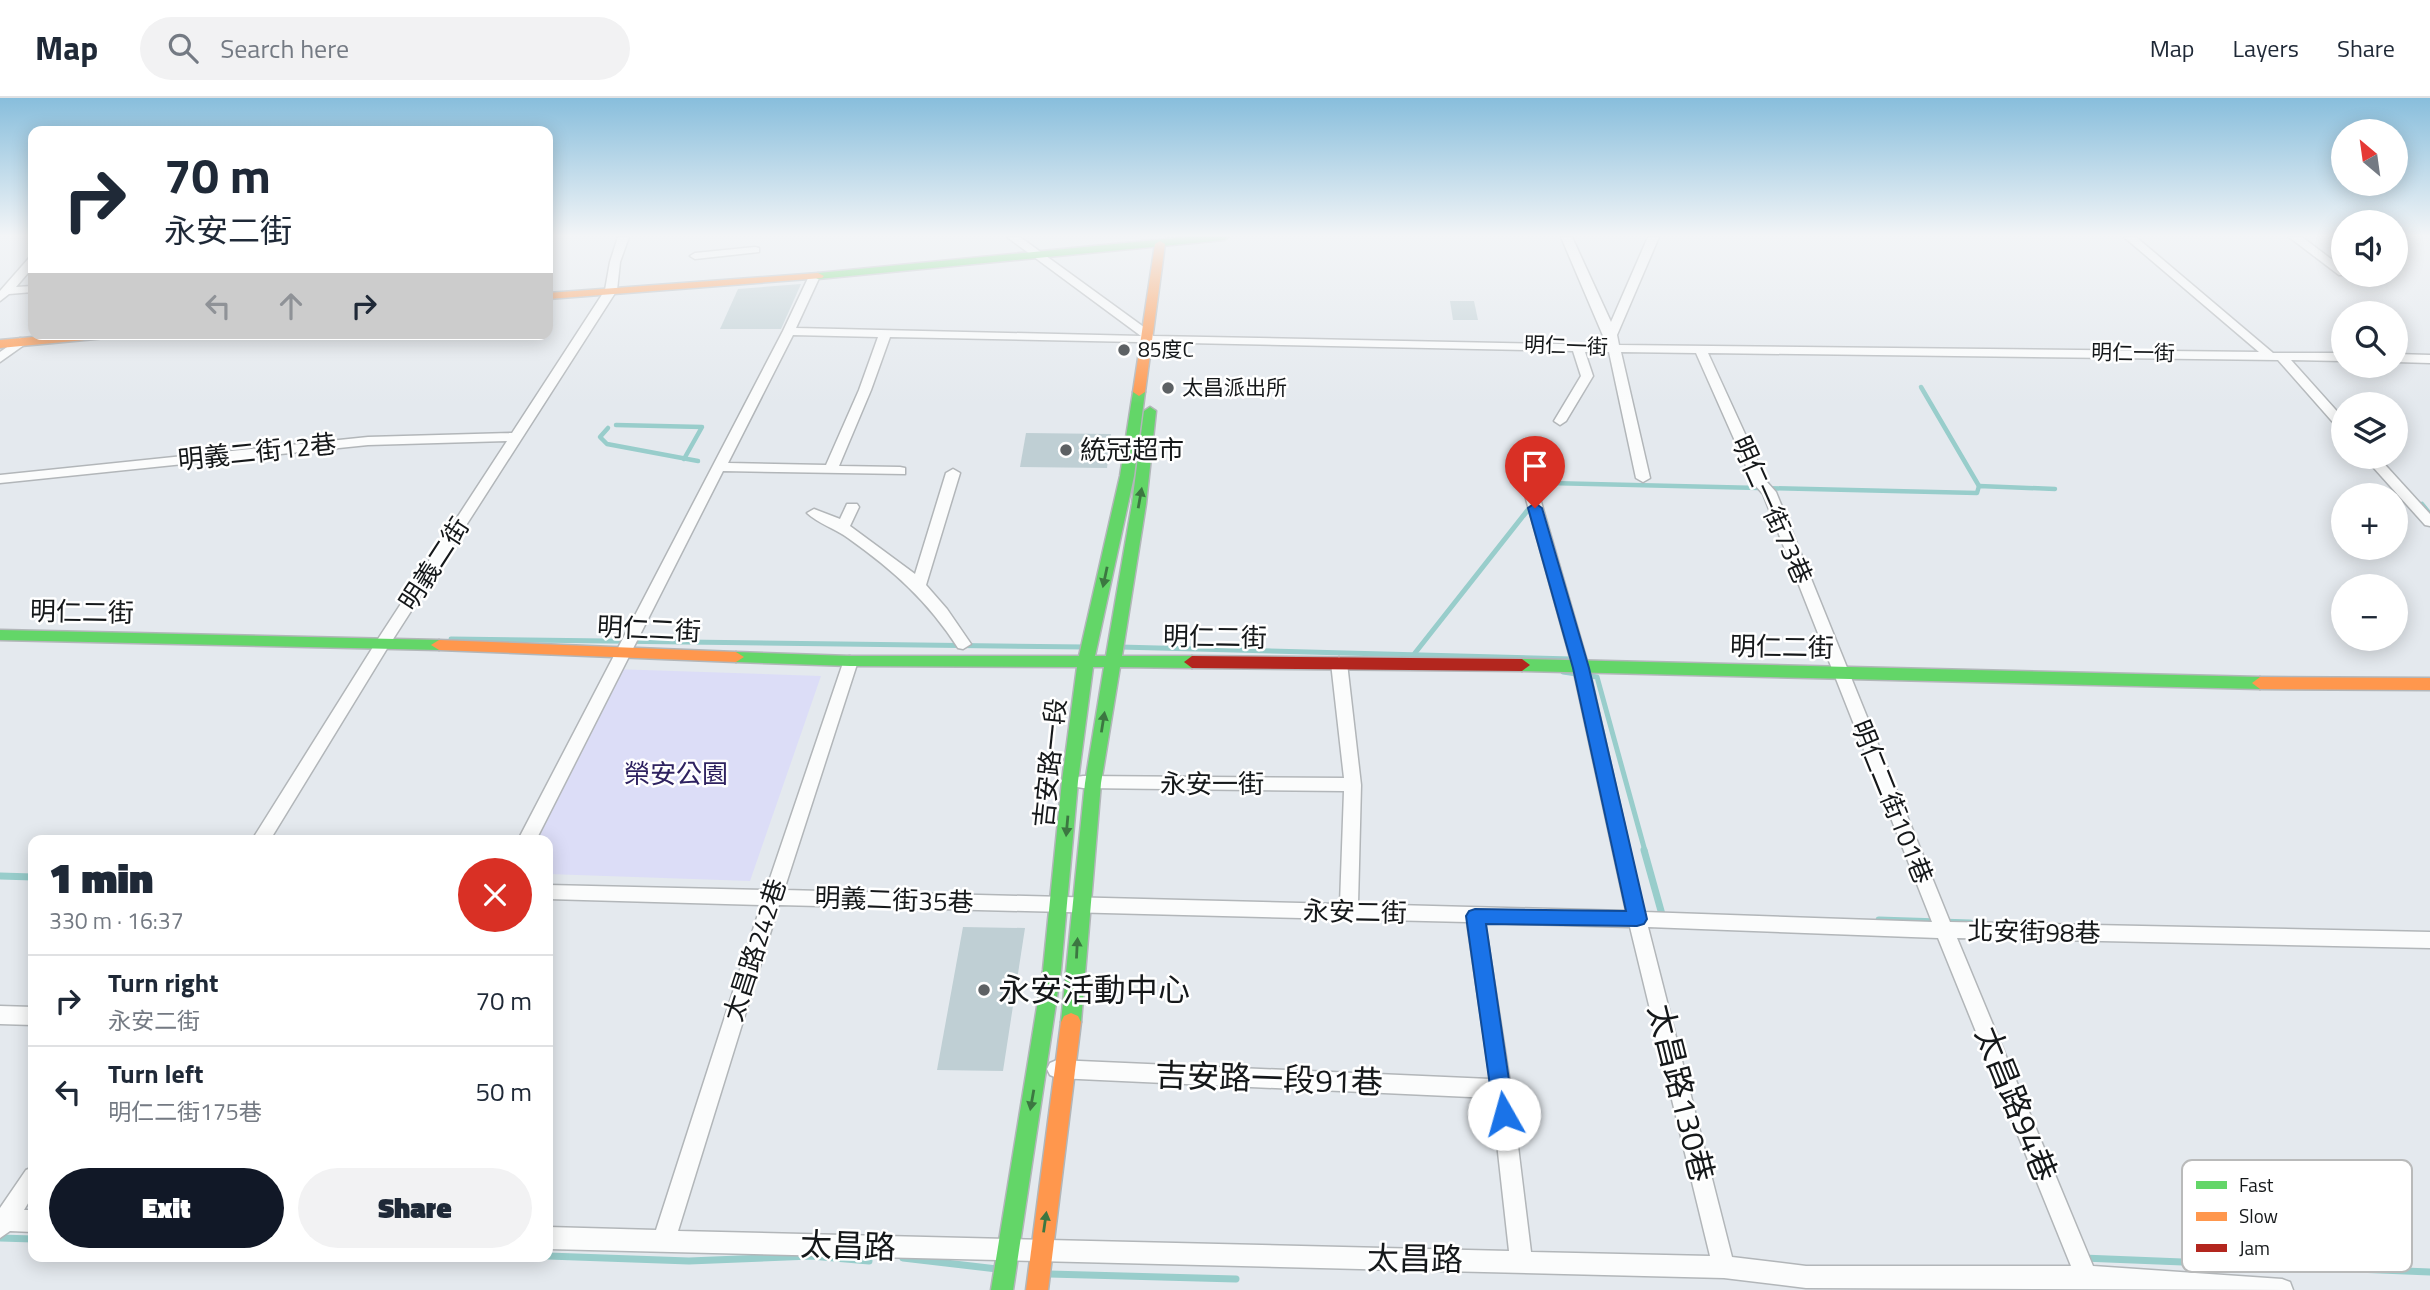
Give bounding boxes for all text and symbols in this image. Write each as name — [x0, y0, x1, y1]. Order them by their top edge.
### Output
search box — [140, 17, 630, 80]
text: Map — [35, 23, 98, 73]
icon: search — [164, 29, 202, 67]
text: Search here — [220, 29, 349, 68]
text: Map — [2150, 30, 2195, 66]
text: Layers — [2233, 30, 2299, 66]
text: Share — [2337, 30, 2395, 66]
north arrow — [2331, 119, 2408, 196]
map controls — [2331, 119, 2408, 651]
text: 70 m — [164, 137, 271, 212]
icon: right — [49, 154, 140, 245]
text: 永安二街 — [164, 206, 292, 254]
button: sound — [2331, 210, 2408, 287]
icon: left — [199, 287, 237, 325]
icon: ahead — [272, 287, 310, 325]
icon: right — [345, 287, 383, 325]
button: search — [2331, 301, 2408, 378]
street label: 明仁一街 — [1524, 328, 1609, 362]
place label: 85度C — [1138, 333, 1194, 365]
street label: 明仁一街 — [2091, 335, 2175, 369]
marker: 85度C — [1116, 342, 1132, 358]
place label: 太昌派出所 — [1182, 371, 1287, 403]
marker: 太昌派出所 — [1160, 380, 1176, 396]
button: layers — [2331, 392, 2408, 469]
street label: 明義二街12巷 — [176, 424, 338, 479]
street label: 明仁一街73巷 — [1722, 429, 1823, 590]
place label: 統冠超市 — [1080, 430, 1184, 469]
pin — [1505, 436, 1565, 508]
marker: 統冠超市 — [1058, 442, 1074, 458]
icon: arrive — [1516, 447, 1554, 485]
button: + — [2331, 483, 2408, 560]
one-way arrow — [1135, 487, 1146, 509]
street label: 明義二街 — [389, 509, 478, 618]
one-way arrow — [1099, 566, 1110, 588]
button: − — [2331, 574, 2408, 651]
street label: 明仁二街 — [30, 591, 134, 632]
street label: 明仁二街 — [596, 606, 702, 651]
street label: 明仁二街 — [1163, 616, 1267, 657]
street label: 明仁二街 — [1730, 626, 1834, 667]
street label: 吉安路一段 — [1023, 696, 1076, 830]
one-way arrow — [1098, 711, 1109, 733]
street label: 明仁二街101巷 — [1842, 714, 1943, 890]
park label: 榮安公園 — [624, 754, 728, 793]
street label: 永安一街 — [1160, 764, 1264, 803]
one-way arrow — [1061, 815, 1072, 837]
text: 1 min — [49, 845, 153, 909]
button: close — [458, 858, 532, 932]
street label: 太昌路242巷 — [713, 874, 796, 1026]
street label: 明義二街35巷 — [814, 877, 974, 922]
street label: 永安二街 — [1303, 891, 1407, 932]
text: 330 m · 16:37 — [49, 903, 184, 938]
street label: 北安街98巷 — [1967, 911, 2101, 952]
one-way arrow — [1072, 936, 1083, 958]
text: Turn right — [108, 963, 219, 1002]
place label: 永安活動中心 — [998, 965, 1190, 1013]
text: 70 m — [475, 981, 532, 1020]
icon: right — [49, 982, 87, 1020]
marker: 永安活動中心 — [976, 982, 992, 998]
street label: 太昌路130巷 — [1637, 999, 1727, 1187]
text: 永安二街 — [108, 1003, 200, 1038]
street label: 太昌路94巷 — [1964, 1019, 2070, 1189]
street label: 吉安路一段91巷 — [1154, 1050, 1384, 1106]
text: Turn left — [108, 1054, 203, 1093]
text: 50 m — [475, 1072, 532, 1111]
icon: left — [49, 1073, 87, 1111]
position arrow — [1467, 1077, 1541, 1151]
one-way arrow — [1026, 1089, 1037, 1111]
text: 明仁二街175巷 — [108, 1094, 262, 1129]
legend — [2182, 1160, 2412, 1272]
button: Exit — [49, 1168, 284, 1248]
button: Share — [298, 1168, 532, 1248]
text: Fast — [2239, 1170, 2274, 1199]
text: Slow — [2239, 1201, 2278, 1230]
one-way arrow — [1040, 1211, 1051, 1233]
street label: 太昌路 — [799, 1219, 897, 1271]
street label: 太昌路 — [1367, 1233, 1463, 1283]
text: Jam — [2239, 1233, 2270, 1262]

